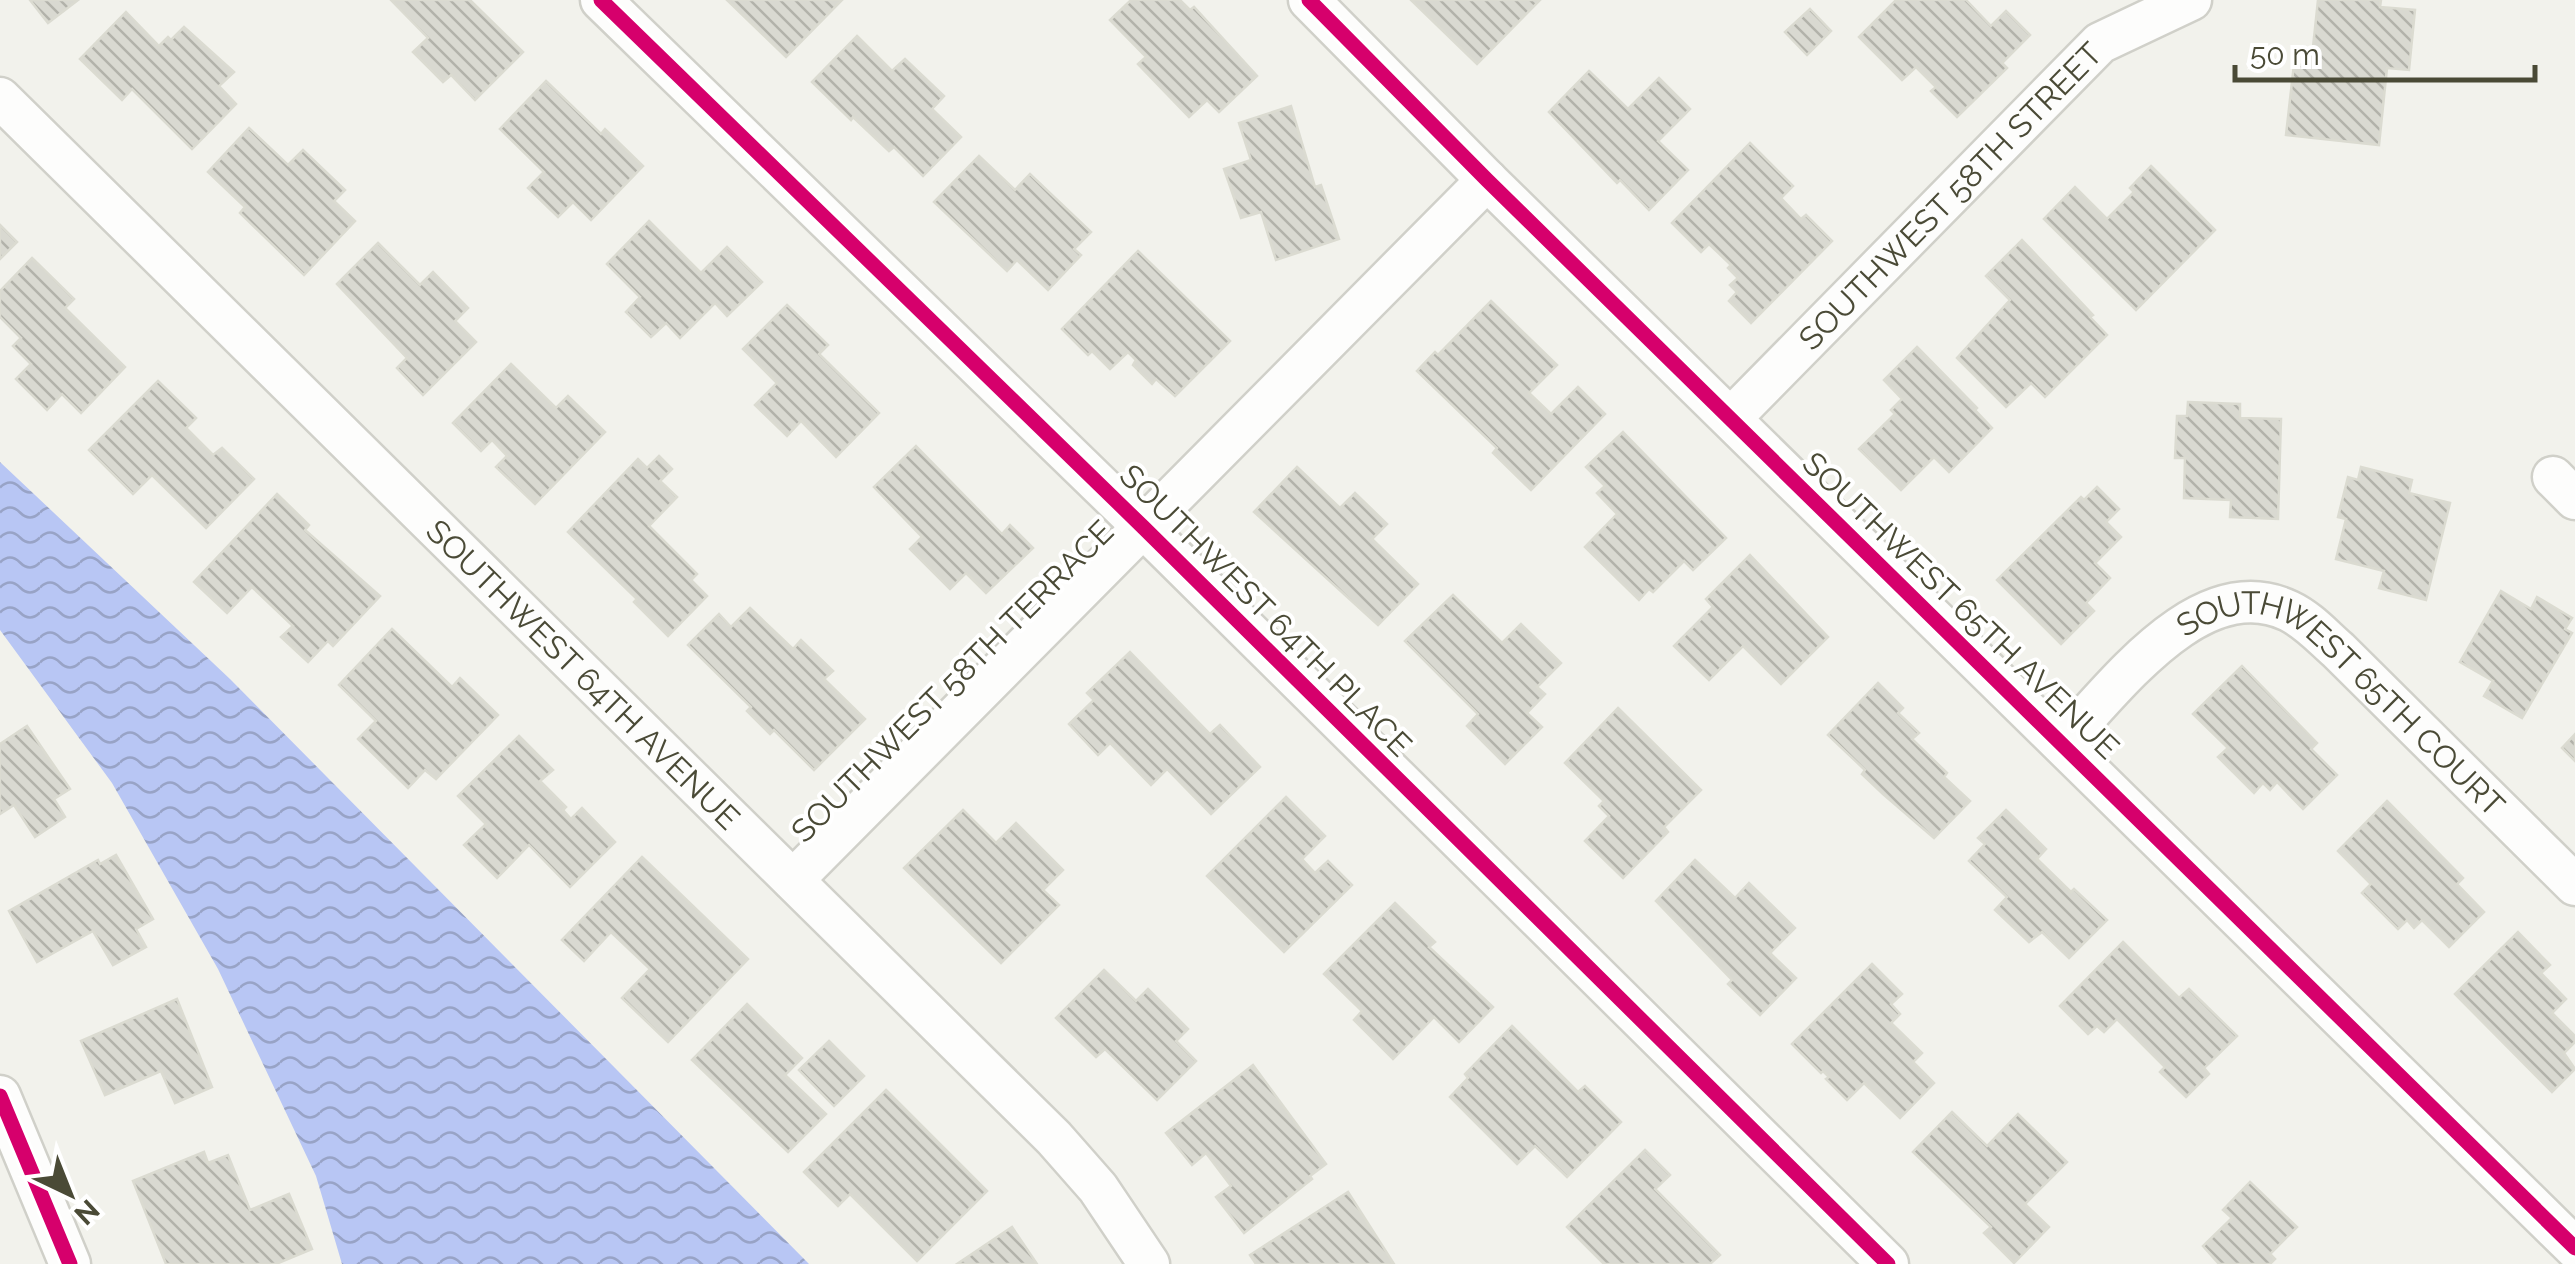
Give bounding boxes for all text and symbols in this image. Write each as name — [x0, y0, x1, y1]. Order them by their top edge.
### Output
scale bar — [2235, 20, 2535, 82]
street label: SOUTHWEST 58TH STREET — [1791, 34, 2109, 357]
text: 50 m — [2250, 37, 2320, 72]
street label: SOUTHWEST 65TH AVENUE — [1795, 444, 2127, 766]
street label: SOUTHWEST 64TH PLACE — [1113, 457, 1419, 763]
street label: SOUTHWEST 64TH AVENUE — [420, 512, 748, 836]
street label: SOUTHWEST 58TH TERRACE — [784, 513, 1120, 849]
street label: SOUTHWEST 65TH COURT — [2169, 584, 2512, 823]
north arrow — [20, 1144, 120, 1244]
text: N — [68, 1193, 106, 1231]

